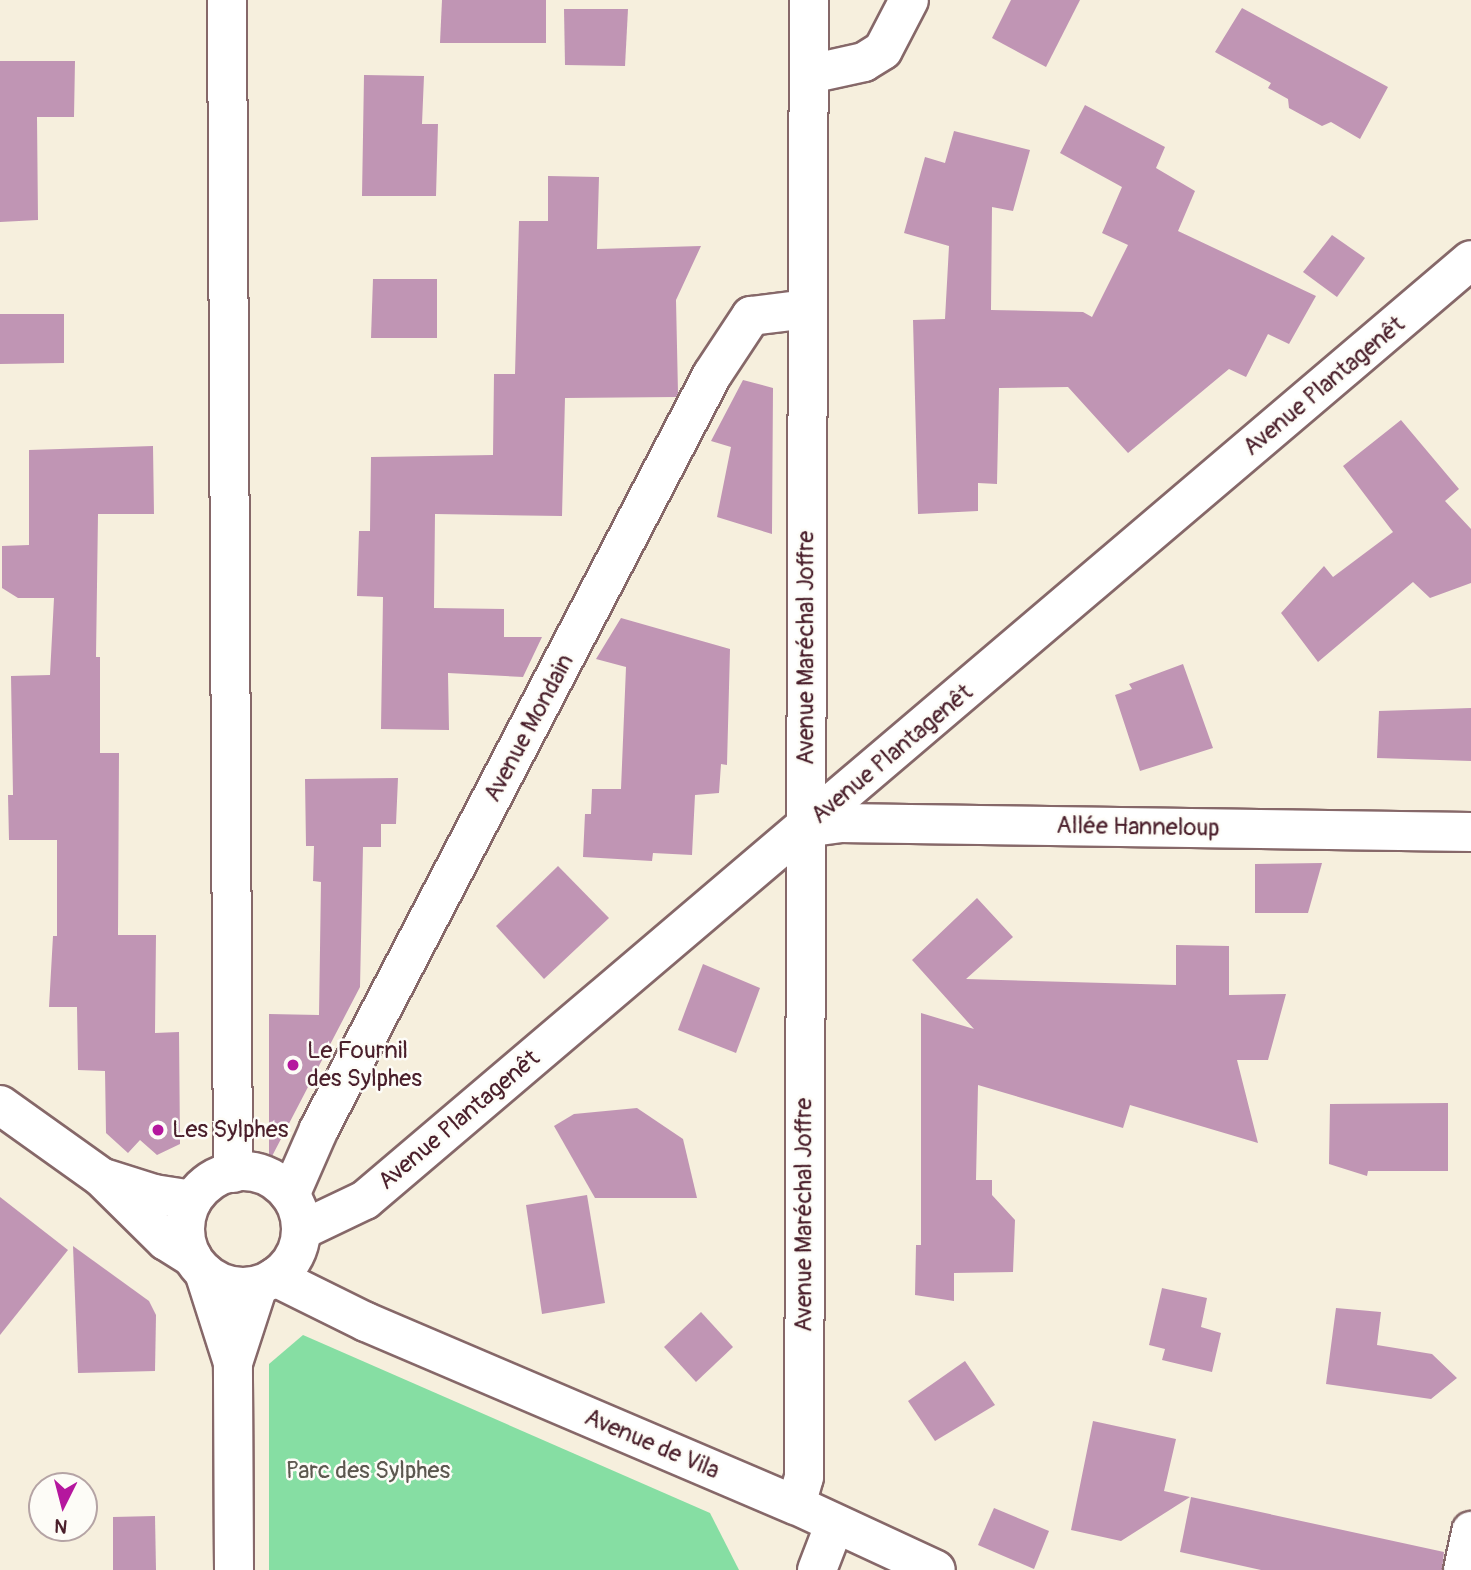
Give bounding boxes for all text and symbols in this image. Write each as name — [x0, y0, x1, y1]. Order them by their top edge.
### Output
street label: Avenue Plantagenêt — [1237, 310, 1411, 462]
street label: Avenue Maréchal Joffre — [792, 531, 820, 765]
street label: Avenue Mondain — [478, 649, 580, 807]
street label: Avenue Plantagenêt — [805, 678, 979, 830]
street label: Allée Hanneloup — [1056, 811, 1220, 843]
place label: Le Fournil des Sylphes — [307, 1037, 422, 1093]
street label: Avenue Plantagenêt — [372, 1044, 546, 1196]
marker: Le Fournil des Sylphes — [285, 1057, 301, 1073]
street label: Avenue Maréchal Joffre — [790, 1098, 818, 1332]
place label: Les Sylphes — [172, 1116, 288, 1144]
marker: Les Sylphes — [150, 1122, 166, 1138]
street label: Avenue de Vila — [580, 1403, 724, 1485]
park label: Parc des Sylphes — [286, 1457, 450, 1485]
north arrow — [28, 1472, 98, 1542]
text: N — [53, 1513, 69, 1539]

